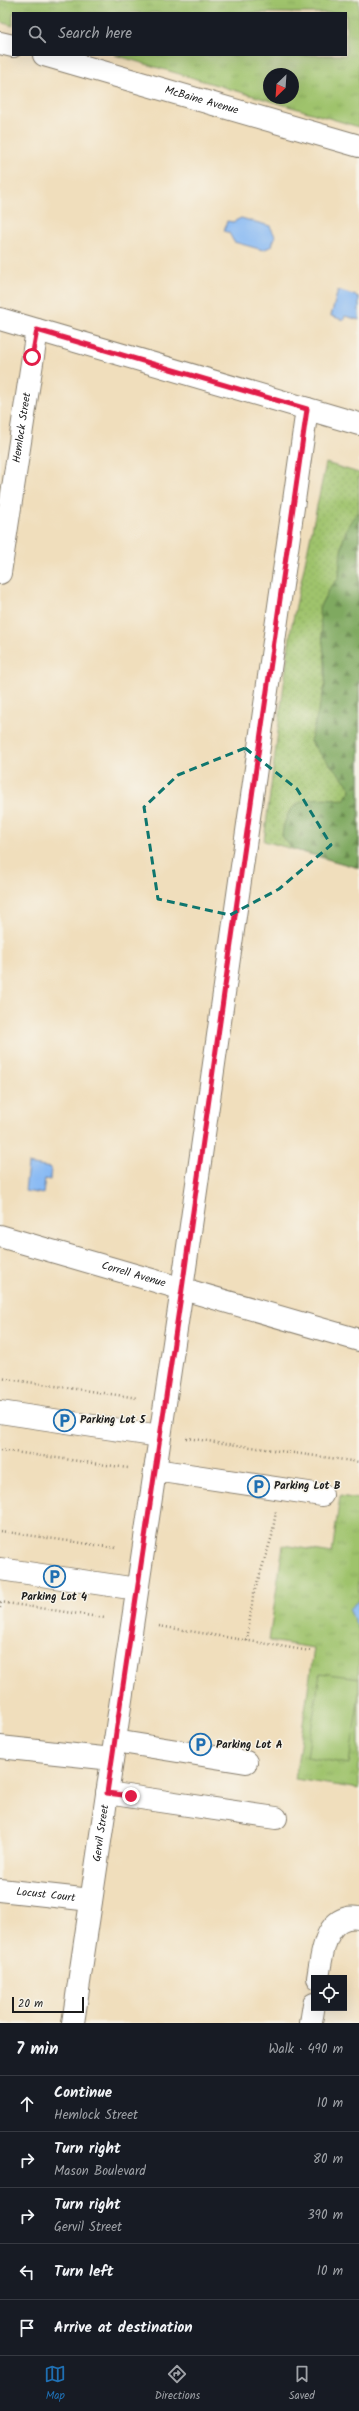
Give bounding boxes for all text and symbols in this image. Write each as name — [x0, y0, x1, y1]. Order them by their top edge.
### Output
search box — [12, 12, 347, 56]
text: Search here — [58, 22, 132, 46]
icon: search — [26, 23, 48, 45]
north arrow — [263, 68, 299, 104]
street label: McBaine Avenue — [163, 81, 241, 120]
route start — [23, 348, 41, 366]
street label: Hemlock Street — [8, 390, 36, 464]
street label: Correll Avenue — [99, 1257, 168, 1293]
parking icon: Parking Lot 5 — [52, 1407, 78, 1433]
place label: Parking Lot 5 — [80, 1411, 147, 1429]
parking icon: Parking Lot B — [246, 1473, 272, 1499]
place label: Parking Lot B — [274, 1477, 341, 1495]
parking icon: Parking Lot 4 — [41, 1564, 67, 1590]
place label: Parking Lot 4 — [21, 1588, 87, 1606]
parking icon: Parking Lot A — [188, 1732, 214, 1758]
place label: Parking Lot A — [216, 1736, 283, 1754]
route end — [122, 1787, 140, 1805]
street label: Gervil Street — [88, 1803, 114, 1863]
street label: Locust Court — [15, 1883, 77, 1907]
map controls — [311, 1975, 347, 2011]
button: locate — [311, 1975, 347, 2011]
scale bar — [12, 1995, 84, 2014]
text: 20 m — [18, 1995, 43, 2013]
text: 7 min — [16, 2036, 58, 2063]
text: Walk · 490 m — [268, 2039, 343, 2060]
text: Continue — [54, 2081, 112, 2105]
icon: ahead — [16, 2093, 38, 2115]
text: 10 m — [317, 2093, 343, 2114]
text: Hemlock Street — [54, 2105, 138, 2126]
text: Turn right — [54, 2137, 121, 2161]
icon: right — [16, 2149, 38, 2171]
text: 80 m — [313, 2149, 343, 2170]
text: Mason Boulevard — [54, 2161, 146, 2182]
text: Turn right — [54, 2193, 121, 2217]
icon: right — [16, 2205, 38, 2227]
text: 390 m — [307, 2205, 343, 2226]
text: Gervil Street — [54, 2217, 122, 2238]
text: Turn left — [54, 2260, 114, 2284]
icon: left — [16, 2261, 38, 2283]
text: 10 m — [317, 2261, 343, 2282]
text: Arrive at destination — [54, 2316, 193, 2340]
icon: arrive — [16, 2317, 38, 2339]
tab: Map — [44, 2363, 66, 2405]
tab: Directions — [155, 2363, 200, 2405]
tab: Saved — [289, 2363, 315, 2405]

